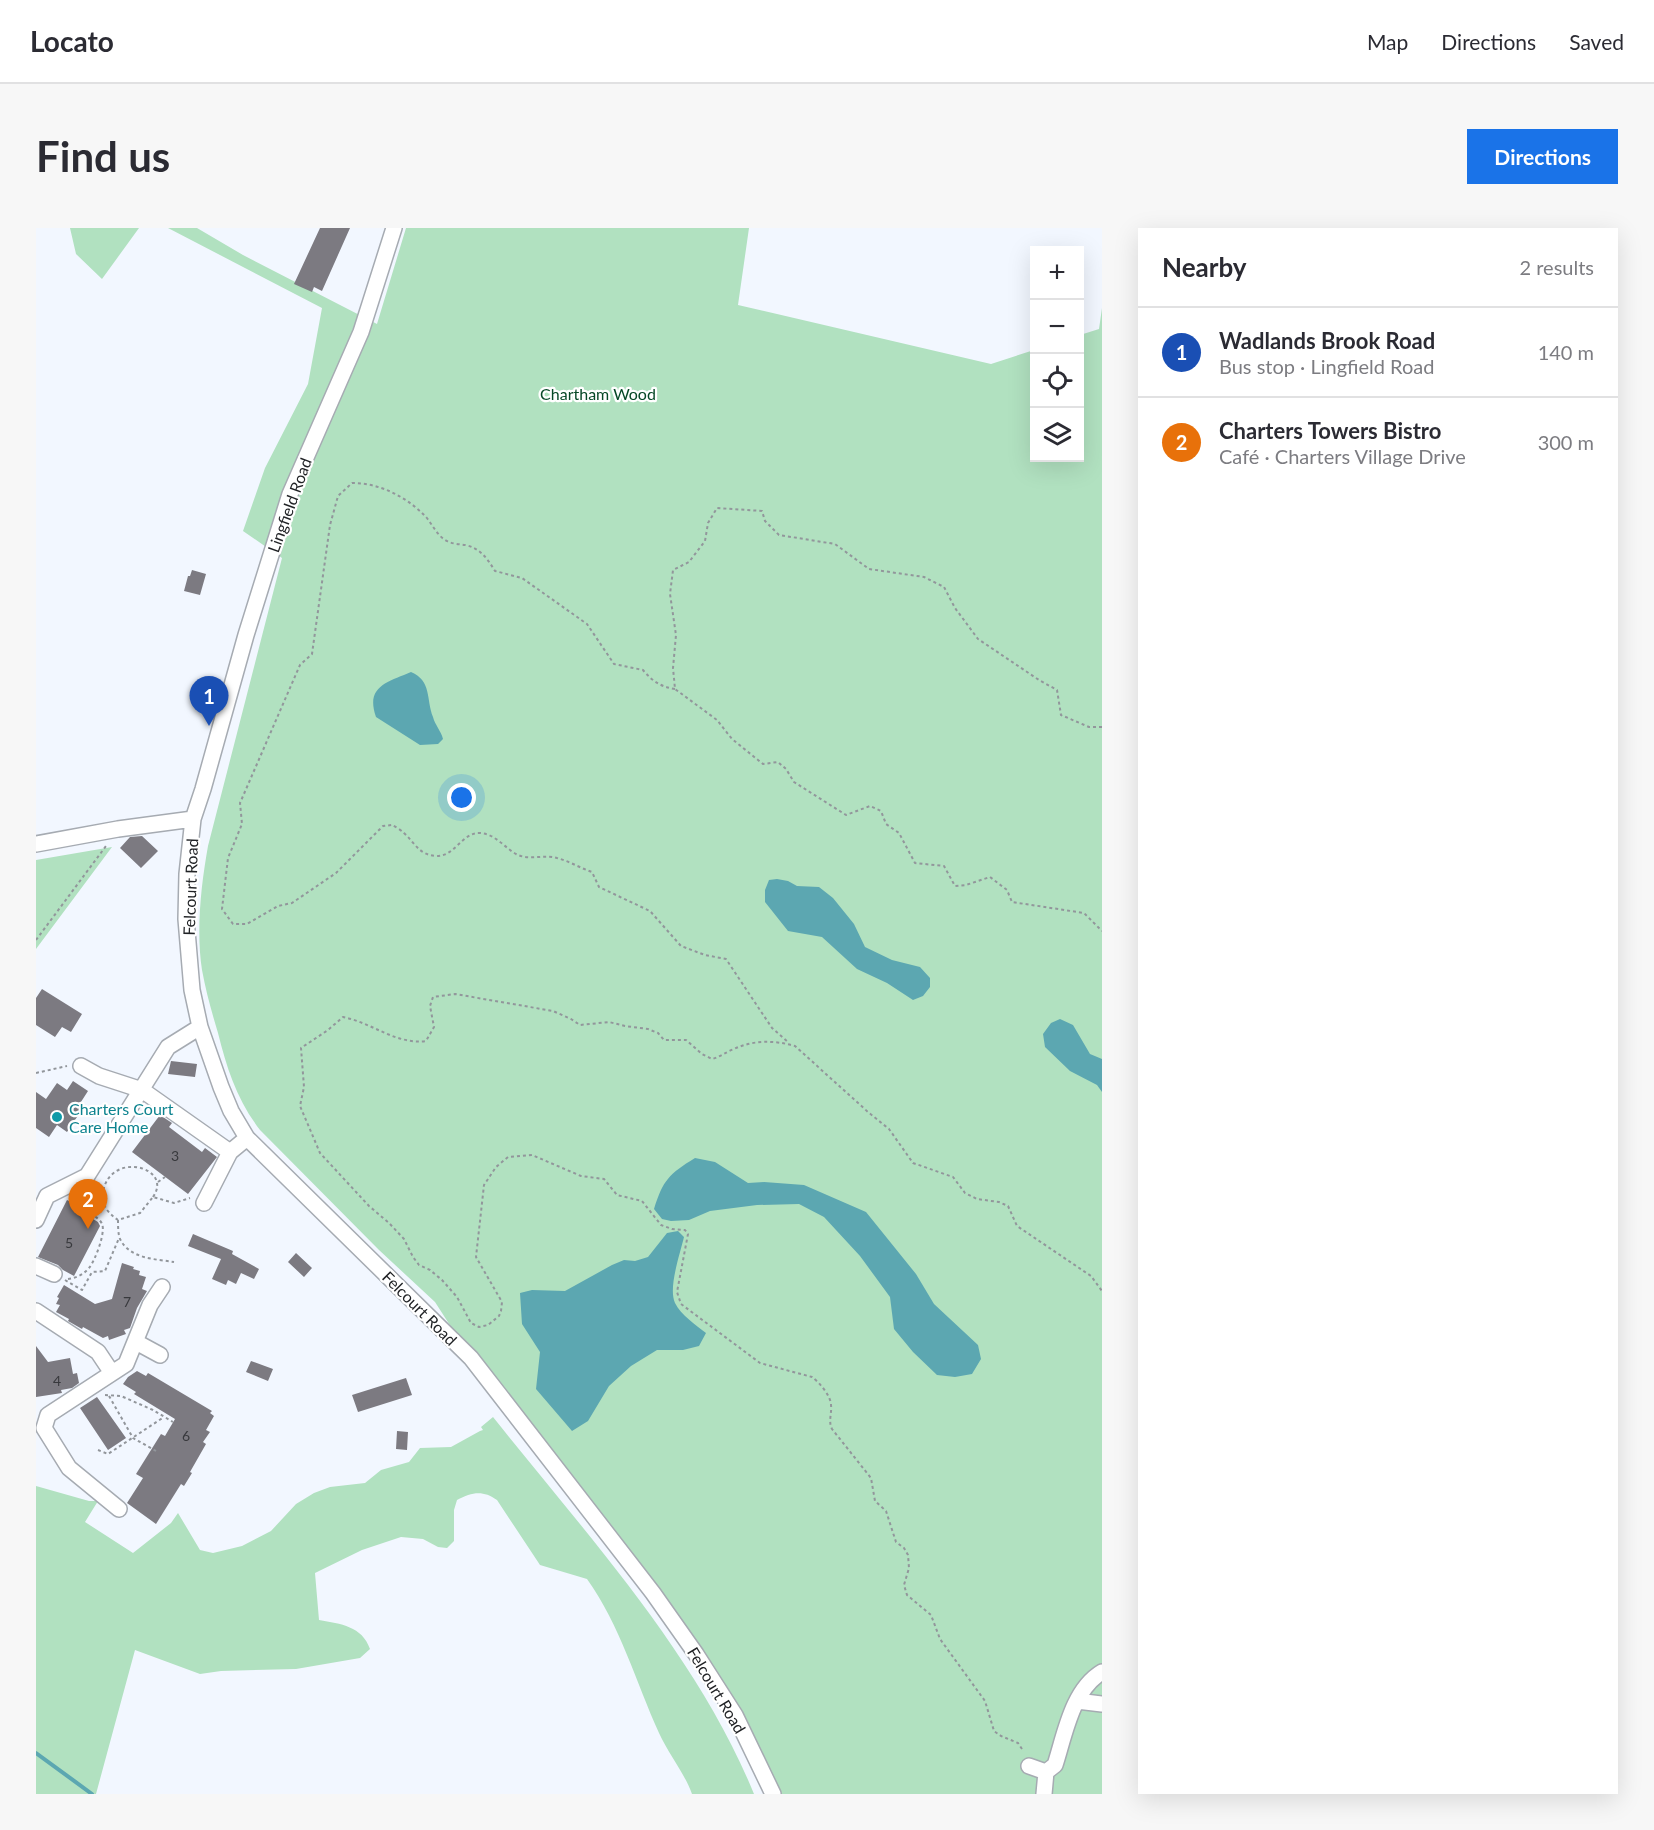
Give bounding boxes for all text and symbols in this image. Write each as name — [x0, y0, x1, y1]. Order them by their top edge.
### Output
text: Locato — [30, 24, 114, 58]
text: Map — [1367, 29, 1408, 54]
text: Directions — [1441, 29, 1536, 54]
text: Saved — [1569, 29, 1624, 54]
button: Directions — [1467, 129, 1618, 184]
text: Find us — [36, 131, 170, 181]
map controls — [1030, 246, 1084, 462]
button: + — [1030, 246, 1084, 300]
text: Nearby — [1162, 251, 1247, 283]
text: 2 results — [1519, 255, 1594, 279]
button: − — [1030, 300, 1084, 354]
text: Wadlands Brook Road — [1219, 327, 1435, 354]
text: 1 — [1176, 340, 1187, 364]
text: 140 m — [1538, 340, 1594, 364]
button: locate — [1030, 354, 1084, 408]
text: Bus stop · Lingfield Road — [1219, 354, 1434, 378]
park label: Chartham Wood — [540, 384, 656, 403]
button: layers — [1030, 408, 1084, 462]
text: Charters Towers Bistro — [1219, 417, 1441, 444]
text: 2 — [1176, 430, 1187, 454]
text: 300 m — [1538, 430, 1594, 454]
text: Café · Charters Village Drive — [1219, 444, 1466, 468]
street label: Lingfield Road — [263, 455, 315, 555]
pin: 1 — [190, 676, 228, 726]
your location — [447, 783, 476, 812]
street label: Felcourt Road — [179, 838, 201, 936]
place label: Charters Court Care Home — [69, 1099, 174, 1136]
marker: Charters Court Care Home — [50, 1110, 64, 1124]
house number: 3 — [171, 1147, 179, 1164]
pin: 2 — [68, 1180, 108, 1229]
house number: 5 — [65, 1234, 73, 1251]
street label: Felcourt Road — [379, 1267, 461, 1349]
house number: 7 — [123, 1293, 131, 1310]
house number: 4 — [53, 1372, 61, 1389]
house number: 6 — [182, 1427, 190, 1444]
street label: Felcourt Road — [684, 1643, 750, 1737]

